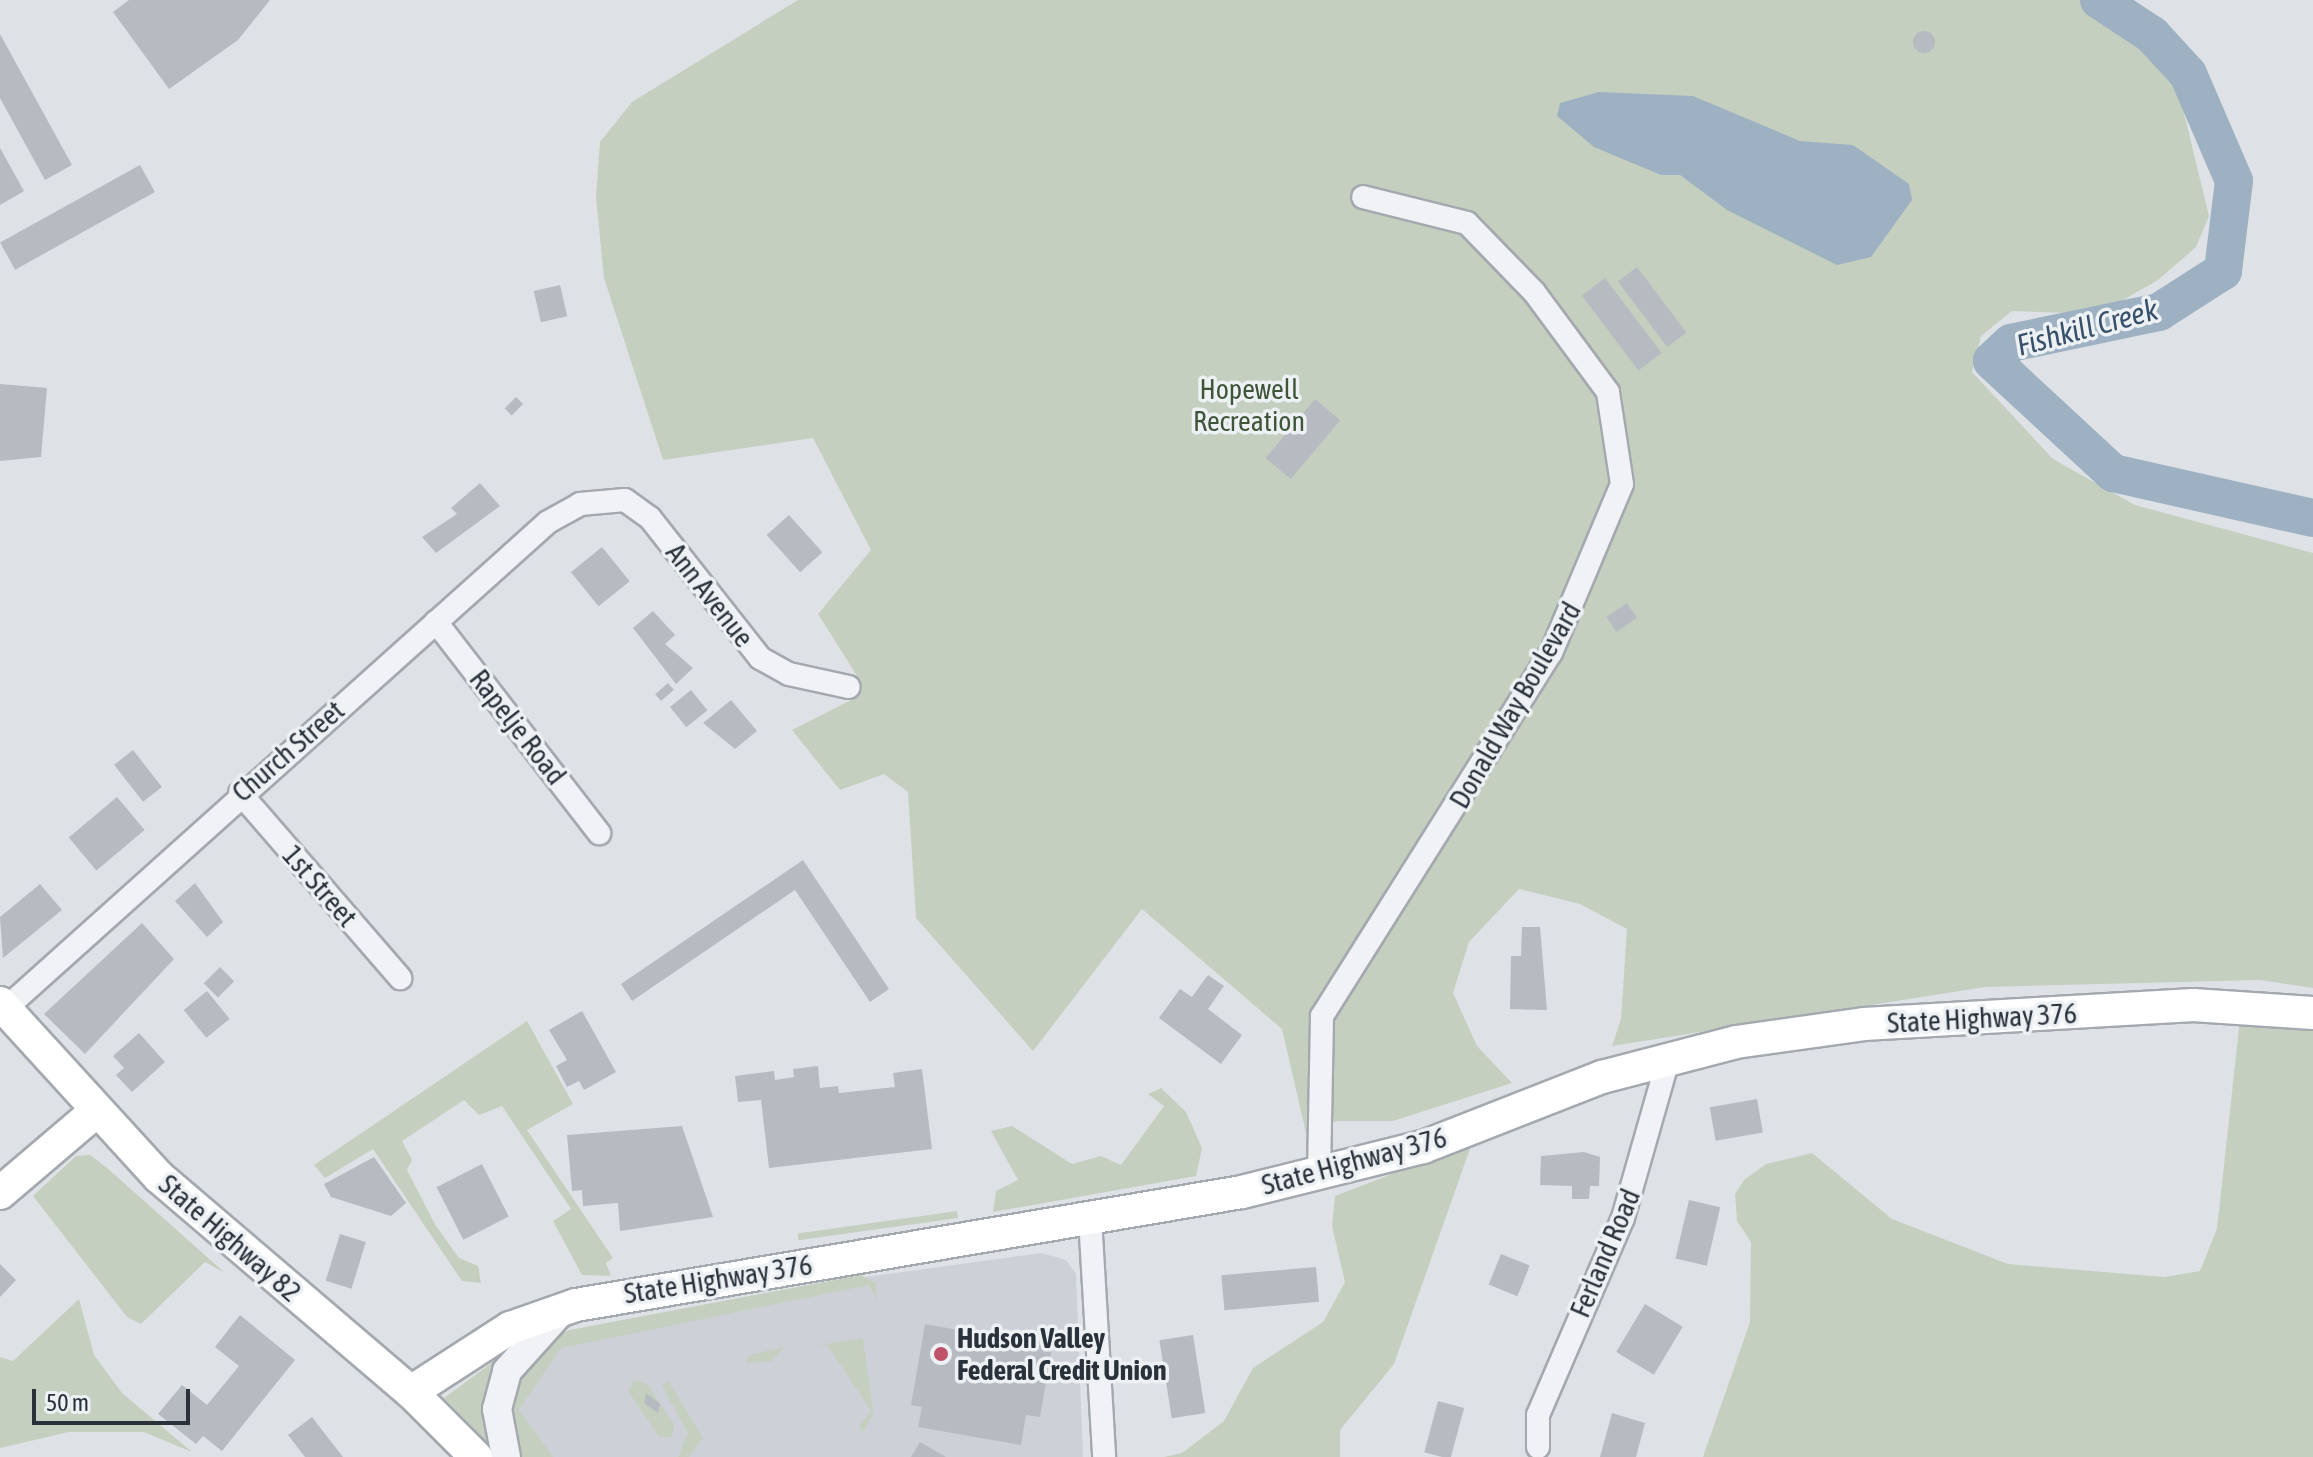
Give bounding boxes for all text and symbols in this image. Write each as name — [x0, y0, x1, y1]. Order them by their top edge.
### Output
water label: Fishkill Creek — [2012, 291, 2162, 363]
park label: Hopewell Recreation — [1193, 372, 1305, 438]
street label: Ann Avenue — [659, 537, 761, 653]
street label: Donald Way Boulevard — [1442, 596, 1588, 814]
street label: Rapelje Road — [463, 663, 573, 791]
street label: Church Street — [225, 693, 351, 809]
street label: 1st Street — [276, 839, 364, 933]
street label: State Highway 376 — [1886, 996, 2078, 1040]
street label: State Highway 376 — [1258, 1120, 1450, 1202]
street label: State Highway 82 — [152, 1167, 308, 1309]
street label: Ferland Road — [1563, 1184, 1647, 1322]
street label: State Highway 376 — [622, 1248, 814, 1310]
place label: Hudson Valley Federal Credit Union — [957, 1321, 1167, 1387]
marker: Hudson Valley Federal Credit Union — [932, 1345, 950, 1363]
scale bar — [36, 1373, 194, 1423]
text: 50 m — [46, 1389, 89, 1416]

